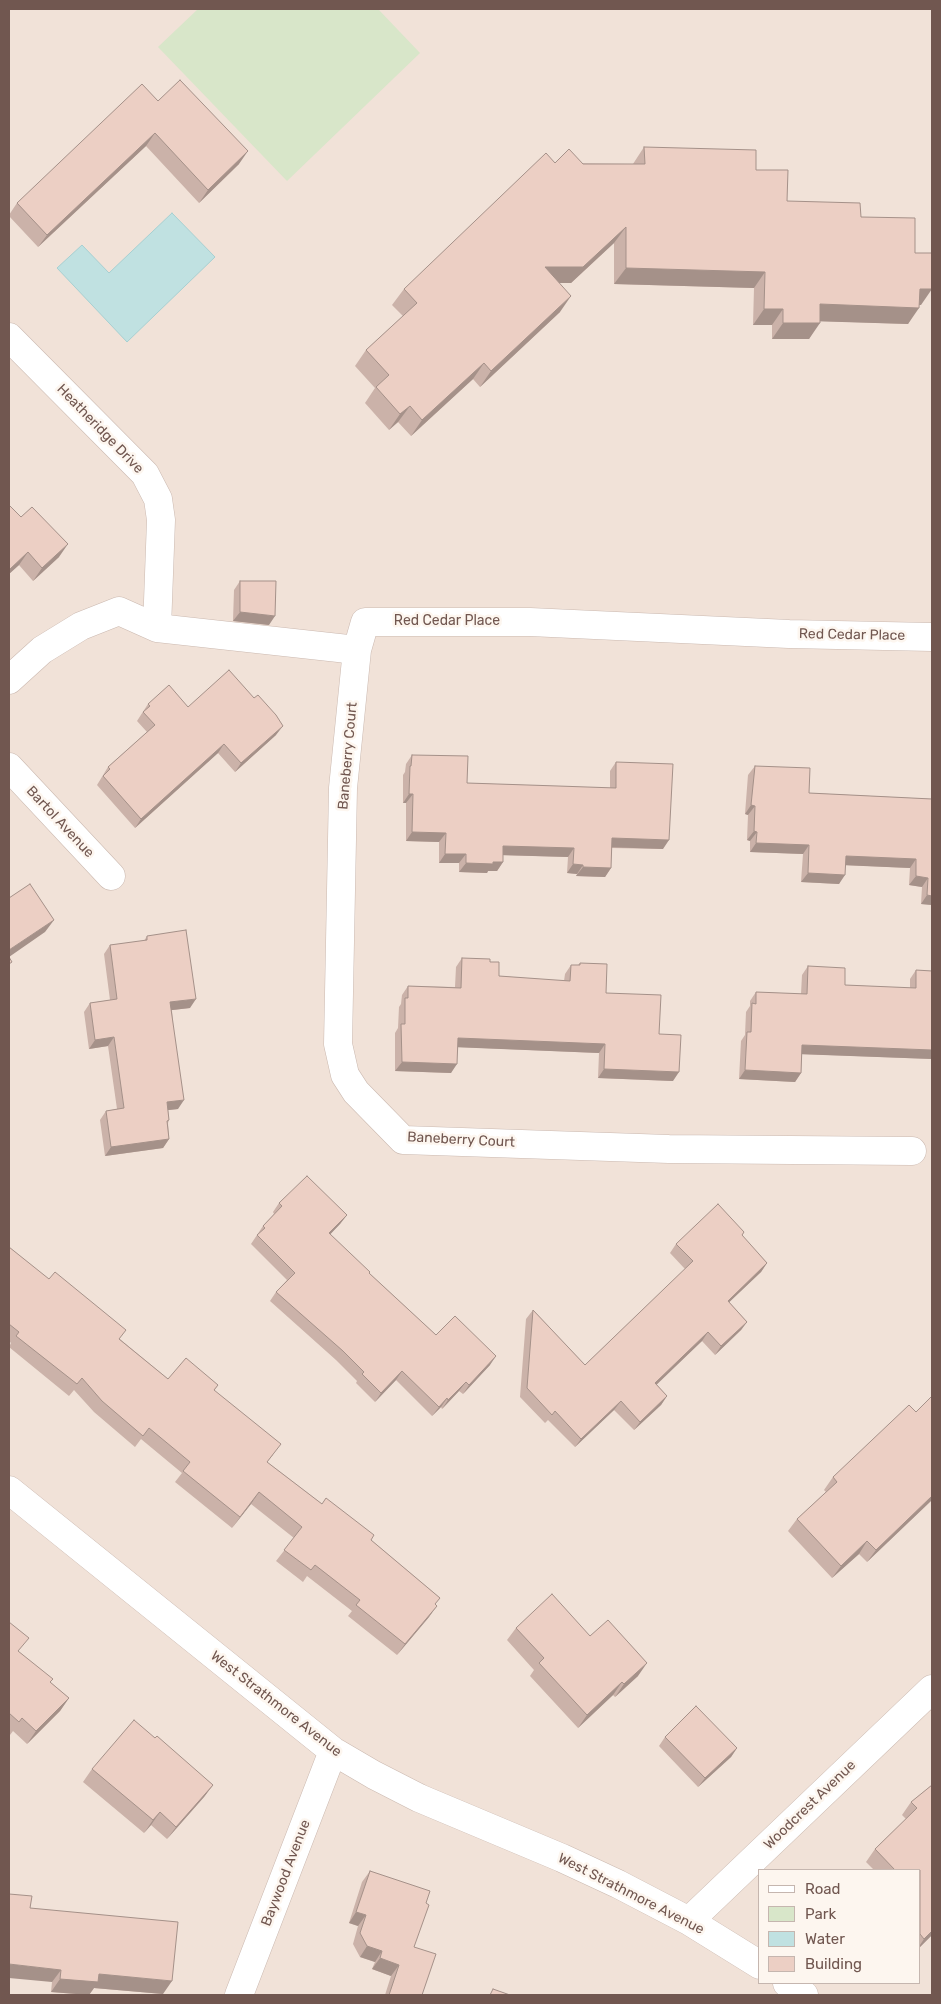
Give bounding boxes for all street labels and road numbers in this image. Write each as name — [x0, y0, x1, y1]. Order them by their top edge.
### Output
street label: Heatheridge Drive — [53, 381, 147, 477]
street label: Red Cedar Place — [394, 613, 500, 629]
street label: Red Cedar Place — [799, 626, 905, 644]
street label: Baneberry Court — [335, 701, 361, 811]
street label: Bartol Avenue — [23, 783, 97, 861]
street label: Baneberry Court — [407, 1129, 515, 1151]
street label: West Strathmore Avenue — [207, 1648, 345, 1760]
street label: Woodcrest Avenue — [761, 1757, 859, 1853]
street label: Baywood Avenue — [258, 1817, 314, 1929]
street label: West Strathmore Avenue — [555, 1850, 707, 1938]

